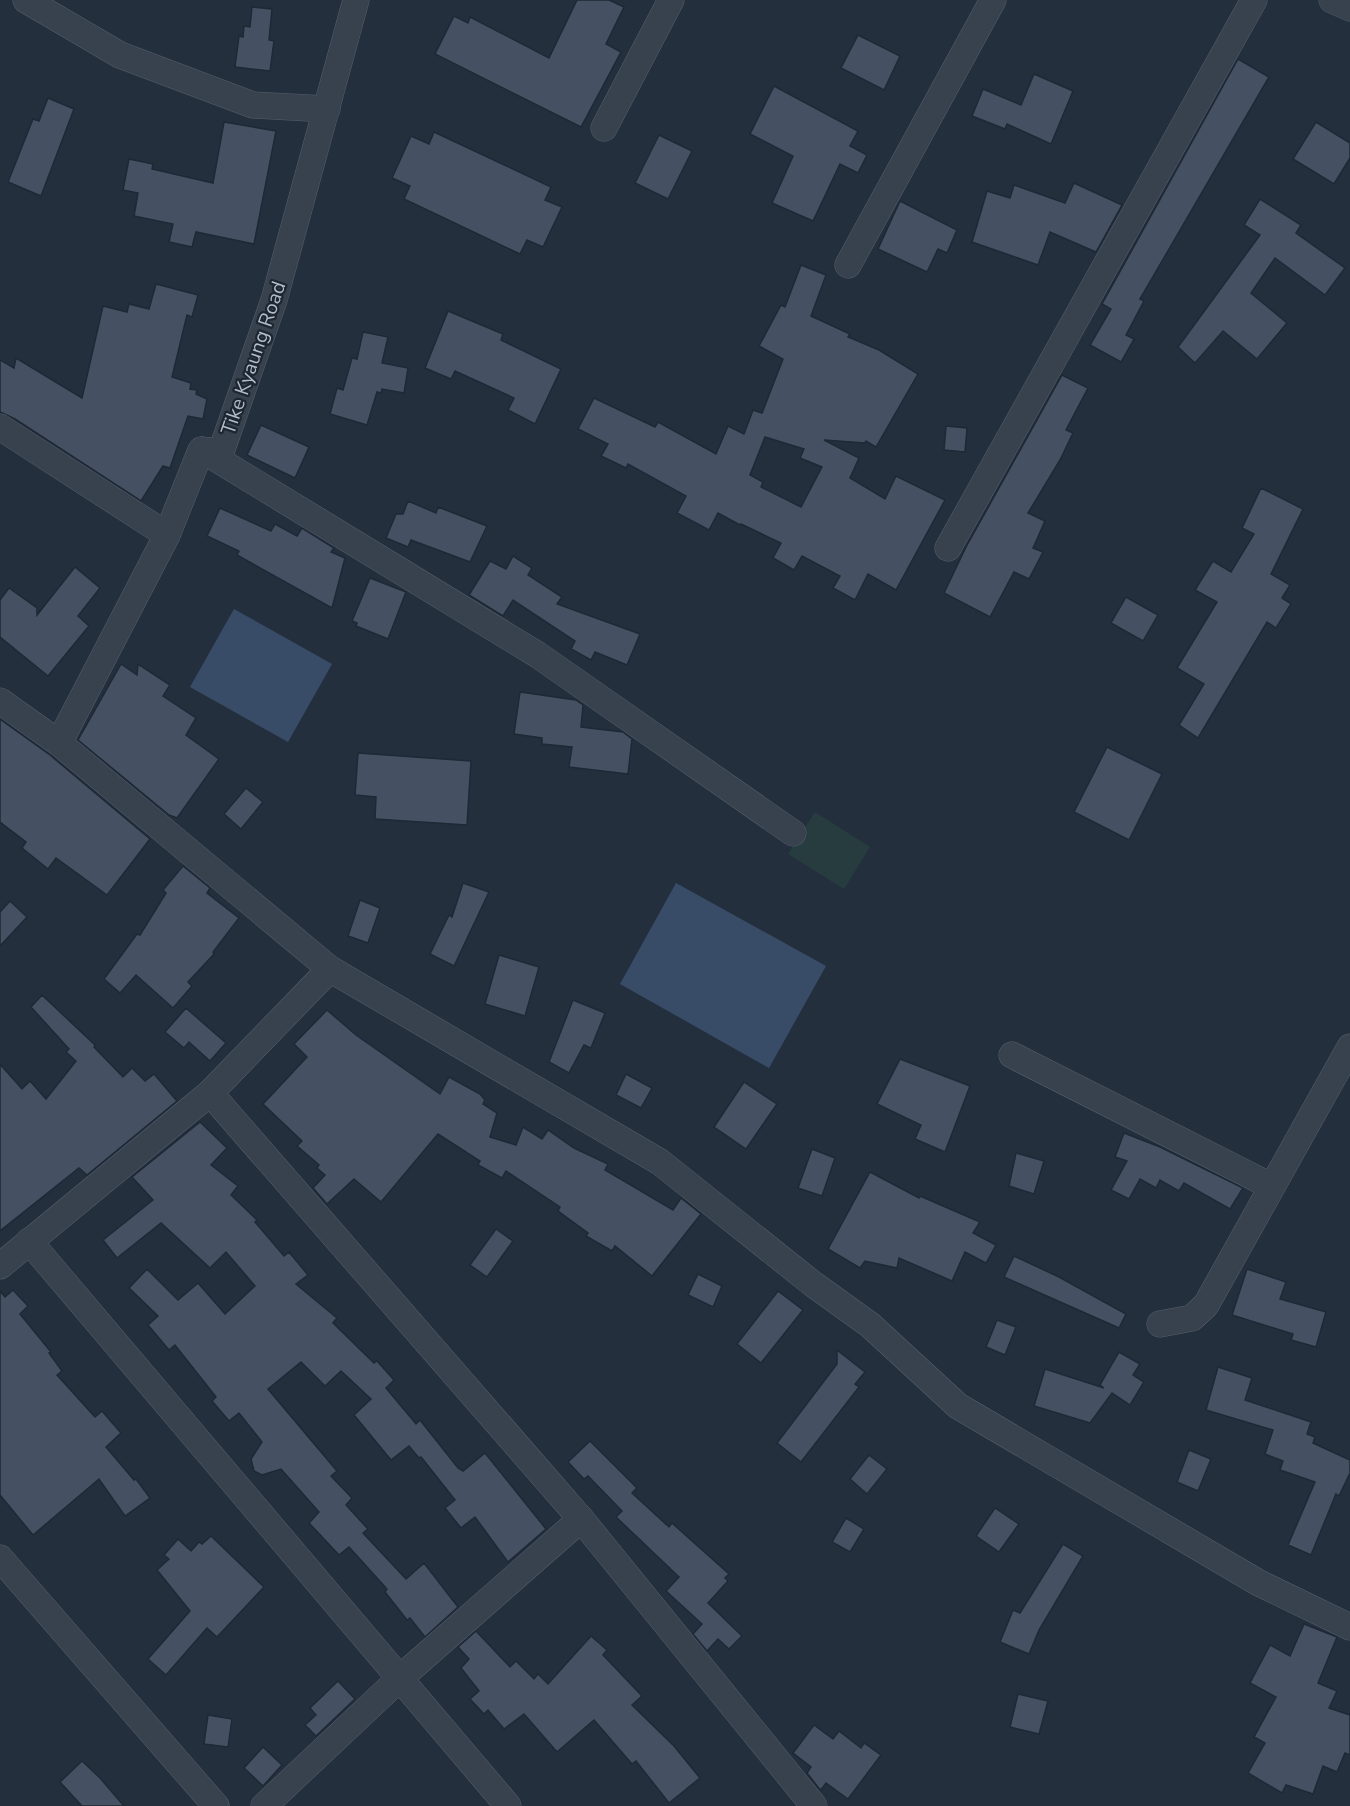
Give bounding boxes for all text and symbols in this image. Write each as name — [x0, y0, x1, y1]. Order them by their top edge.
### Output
street label: Tike Kyaung Road — [215, 278, 292, 439]

